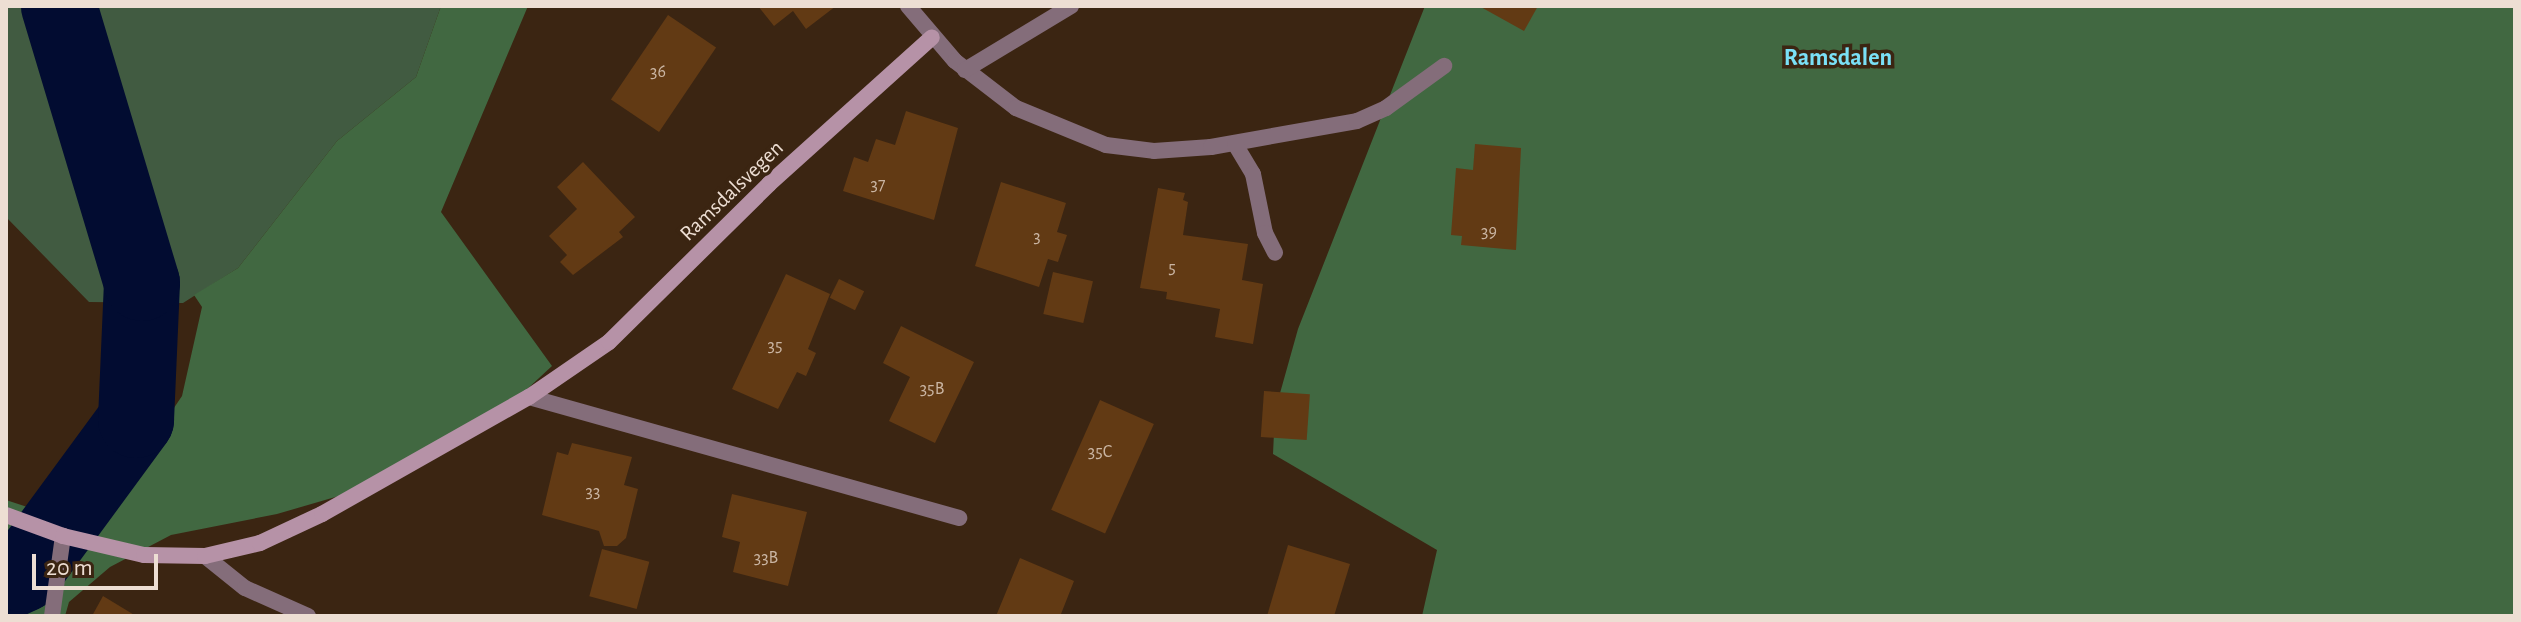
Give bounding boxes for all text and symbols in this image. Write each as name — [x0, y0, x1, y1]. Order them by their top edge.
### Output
district label: Ramsdalen — [1784, 45, 1892, 73]
house number: 36 — [650, 61, 666, 83]
street label: Ramsdalsvegen — [675, 135, 789, 247]
house number: 37 — [871, 174, 885, 196]
house number: 39 — [1481, 221, 1497, 243]
house number: 3 — [1033, 226, 1041, 248]
house number: 5 — [1168, 257, 1176, 279]
house number: 35 — [768, 335, 782, 357]
house number: 35B — [920, 378, 944, 400]
house number: 35C — [1088, 441, 1112, 463]
house number: 33 — [586, 481, 600, 503]
scale bar — [36, 538, 162, 588]
house number: 33B — [754, 547, 778, 569]
text: 20 m — [46, 556, 93, 580]

